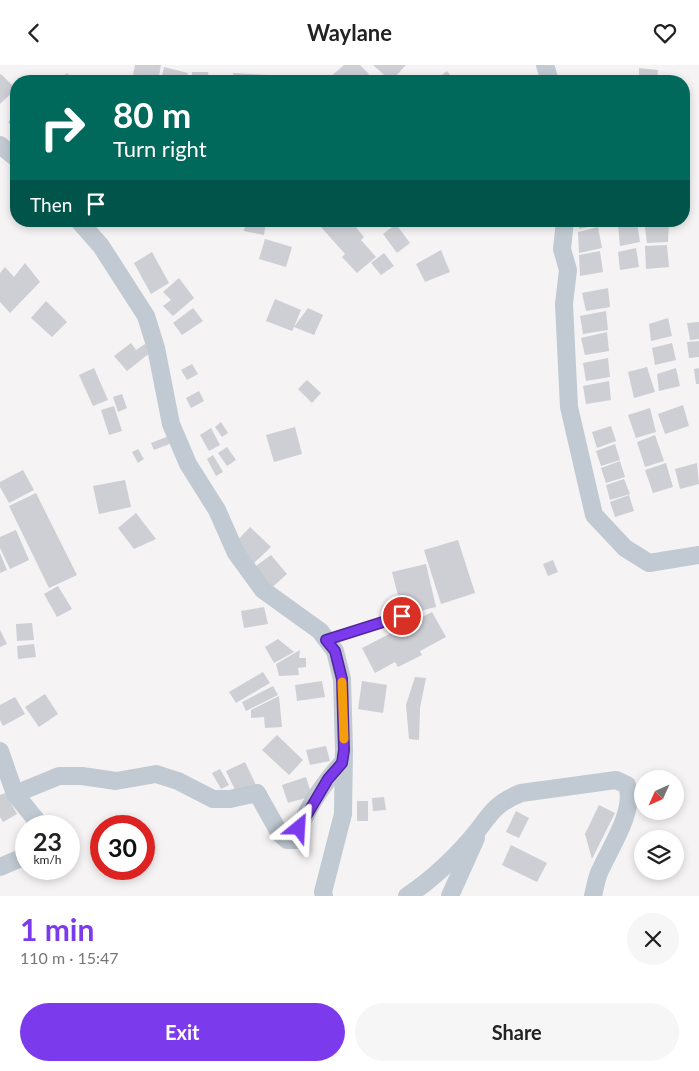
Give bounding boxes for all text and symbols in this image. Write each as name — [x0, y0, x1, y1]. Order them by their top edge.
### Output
icon: back — [20, 19, 48, 47]
text: Waylane — [307, 19, 392, 46]
icon: heart — [651, 19, 679, 47]
text: 80 m — [113, 93, 191, 135]
icon: right — [30, 95, 95, 160]
text: Turn right — [113, 135, 207, 162]
icon: arrive — [82, 190, 110, 218]
text: Then — [30, 193, 72, 216]
pin — [381, 595, 423, 637]
icon: arrive — [388, 602, 416, 630]
north arrow — [634, 770, 684, 820]
map controls — [634, 770, 684, 880]
position arrow — [272, 801, 324, 853]
speed limit sign: 30 — [90, 815, 155, 880]
text: 23 — [33, 826, 62, 856]
button: layers — [634, 830, 684, 880]
text: km/h — [33, 852, 62, 867]
text: 1 min — [20, 911, 94, 947]
button: close — [627, 913, 679, 965]
text: 110 m · 15:47 — [20, 948, 119, 967]
button: Exit — [20, 1003, 345, 1061]
button: Share — [355, 1003, 679, 1061]

